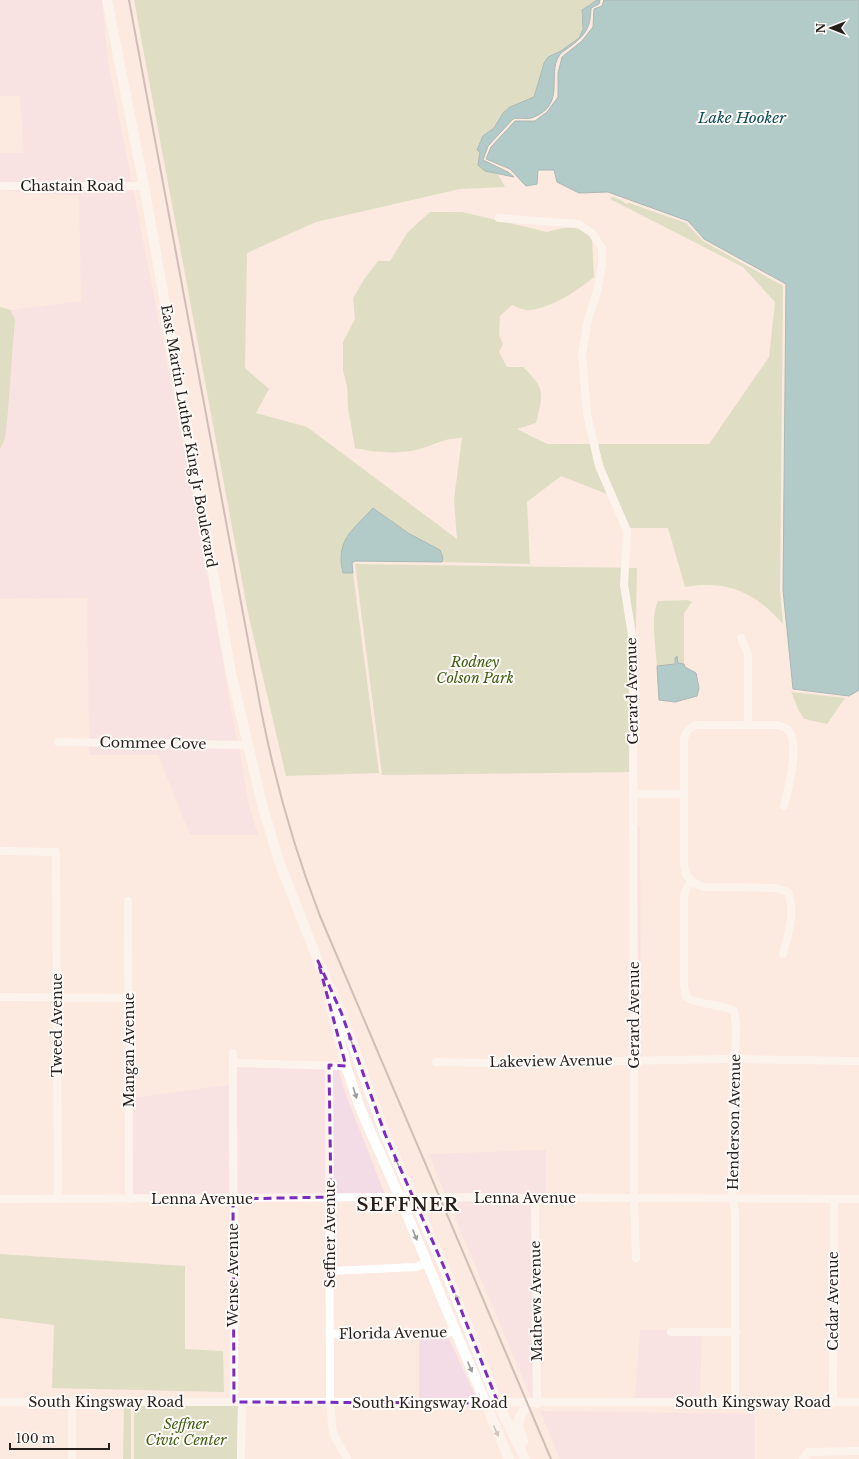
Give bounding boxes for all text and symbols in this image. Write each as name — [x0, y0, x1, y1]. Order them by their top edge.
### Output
north arrow — [811, 8, 851, 48]
text: N — [814, 22, 828, 33]
water label: Lake Hooker — [697, 108, 787, 127]
street label: Chastain Road — [20, 177, 124, 195]
street label: East Martin Luther King Jr Boulevard — [157, 303, 221, 569]
street label: Gerard Avenue — [622, 637, 642, 745]
park label: Rodney Colson Park — [436, 653, 514, 687]
street label: Commee Cove — [99, 733, 207, 753]
street label: Gerard Avenue — [625, 961, 643, 1069]
street label: Tweed Avenue — [48, 973, 66, 1077]
street label: Mangan Avenue — [120, 992, 138, 1108]
one-way arrow — [347, 1034, 353, 1046]
street label: Lakeview Avenue — [489, 1051, 613, 1071]
street label: Henderson Avenue — [724, 1054, 744, 1190]
one-way arrow — [352, 1088, 358, 1100]
one-way arrow — [394, 1156, 400, 1167]
street label: Seffner Avenue — [321, 1180, 339, 1288]
street label: Lenna Avenue — [474, 1189, 576, 1207]
street label: Lenna Avenue — [151, 1190, 253, 1208]
district label: SEFFNER — [357, 1194, 460, 1216]
street label: Wense Avenue — [224, 1223, 242, 1328]
one-way arrow — [412, 1229, 418, 1241]
street label: Mathews Avenue — [526, 1240, 546, 1362]
street label: Cedar Avenue — [824, 1251, 842, 1351]
one-way arrow — [454, 1294, 460, 1306]
street label: Florida Avenue — [339, 1323, 447, 1343]
one-way arrow — [467, 1361, 473, 1372]
street label: South Kingsway Road — [28, 1393, 184, 1411]
street label: South Kingsway Road — [675, 1393, 831, 1411]
street label: South Kingsway Road — [352, 1394, 508, 1412]
park label: Seffner Civic Center — [145, 1415, 227, 1449]
scale bar — [10, 1425, 109, 1451]
one-way arrow — [493, 1425, 499, 1437]
text: 100 m — [16, 1431, 55, 1446]

